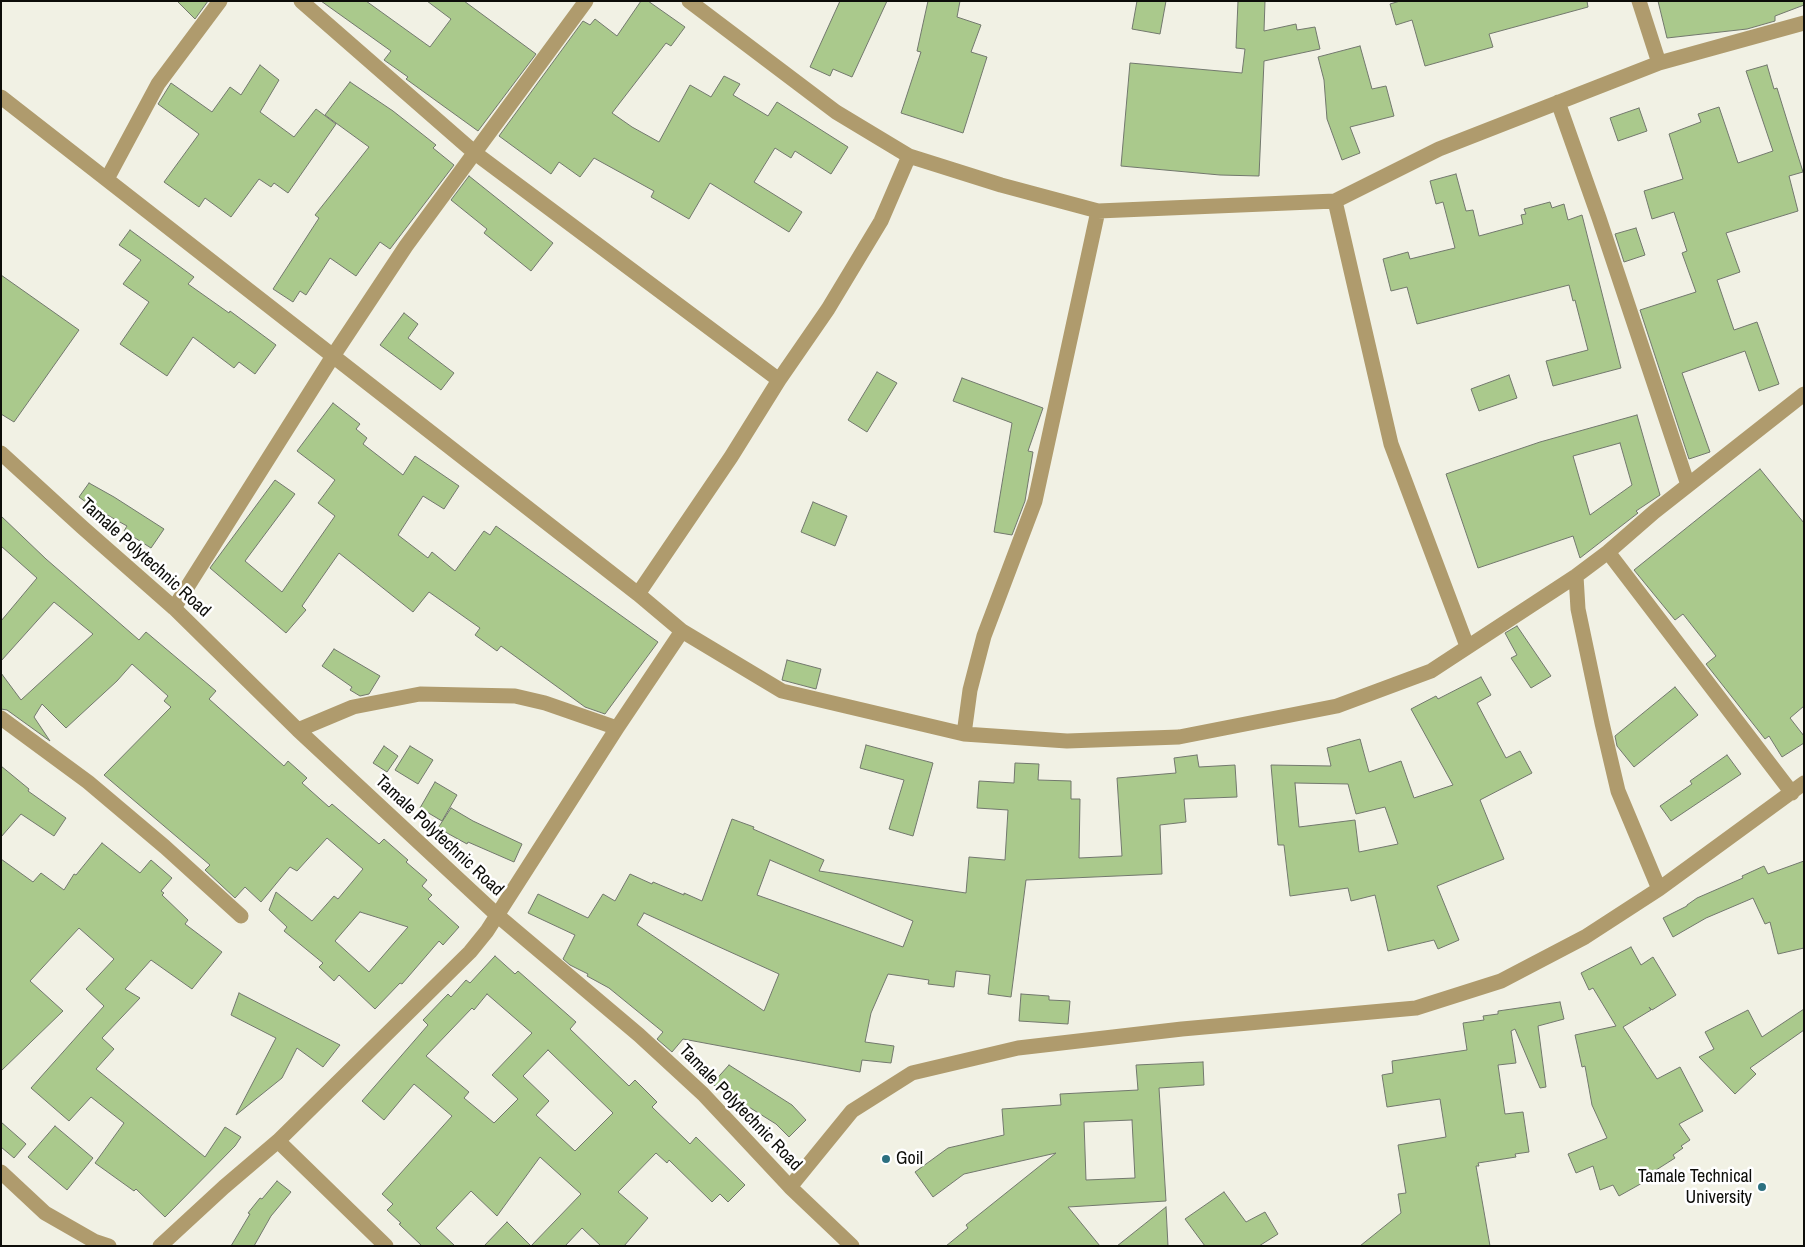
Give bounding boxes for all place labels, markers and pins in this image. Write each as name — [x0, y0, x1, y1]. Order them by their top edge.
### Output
place label: Goil — [896, 1148, 923, 1170]
marker: Goil — [880, 1153, 892, 1165]
place label: Tamale Technical University — [1638, 1166, 1752, 1208]
marker: Tamale Technical University — [1756, 1181, 1768, 1193]

